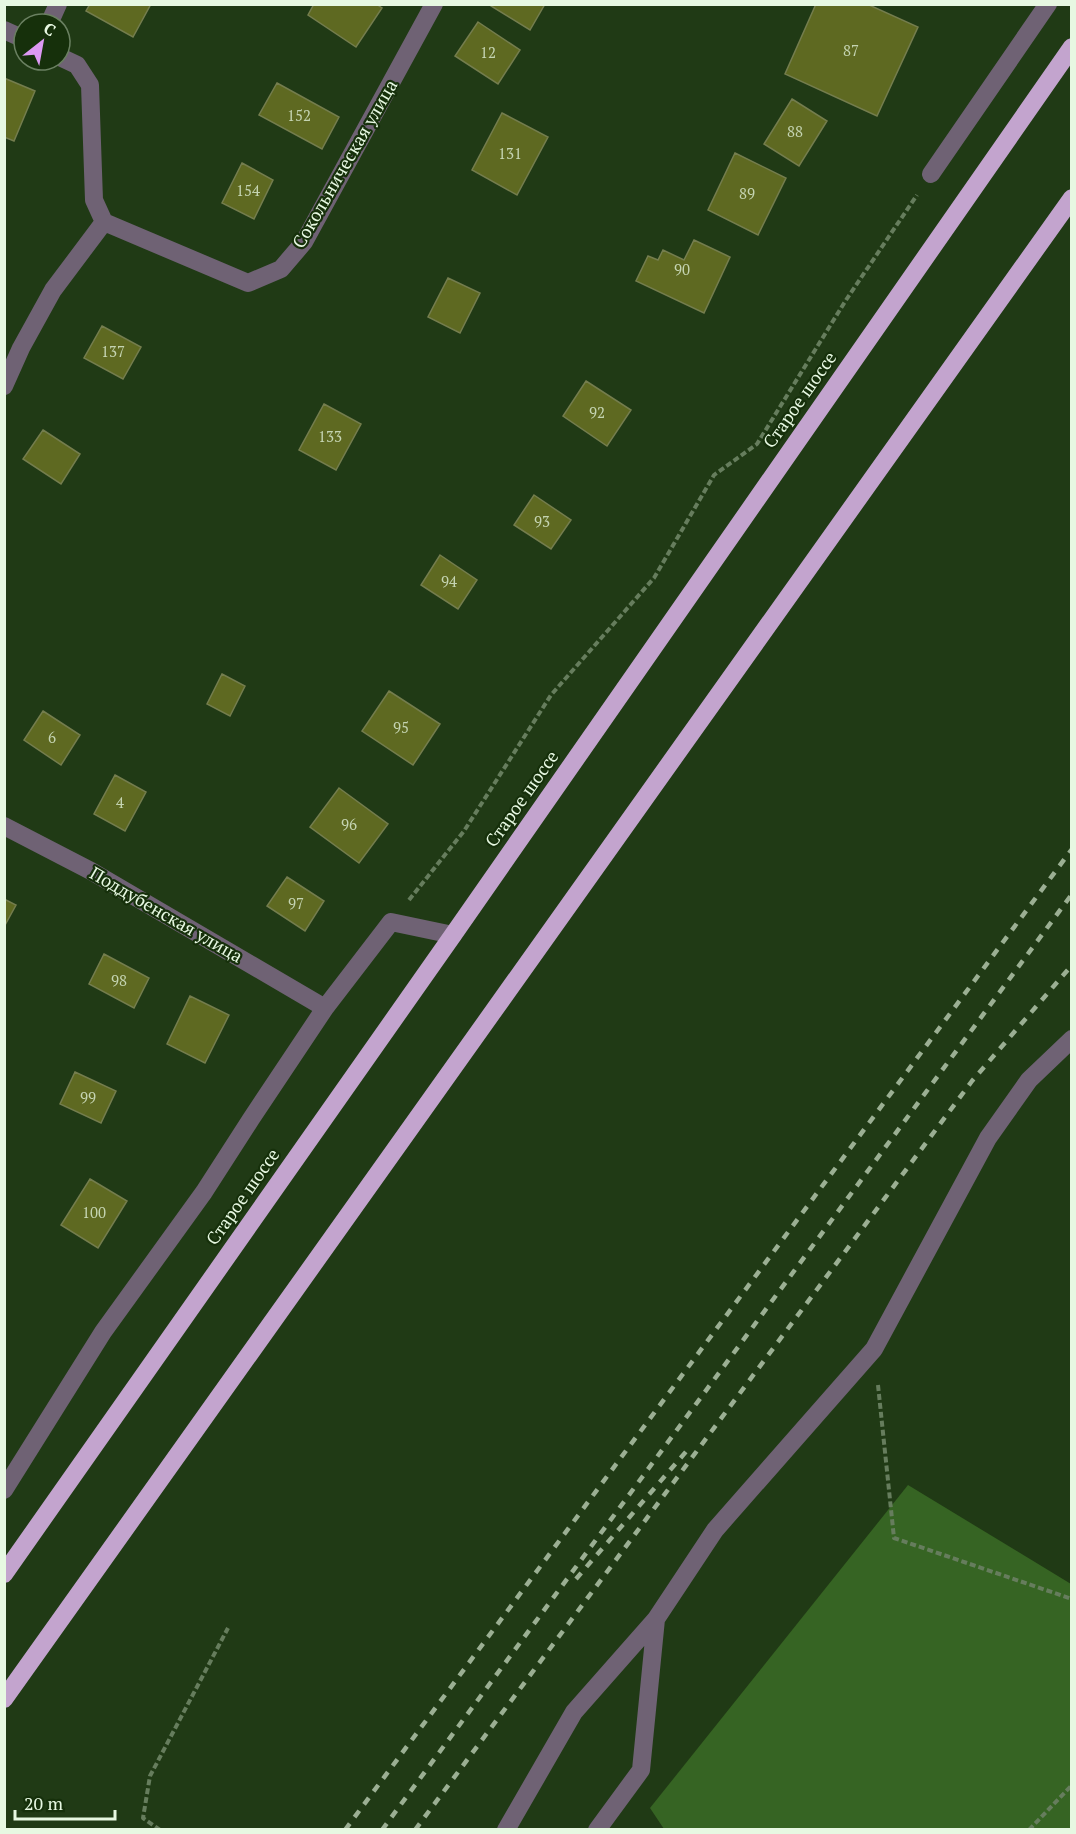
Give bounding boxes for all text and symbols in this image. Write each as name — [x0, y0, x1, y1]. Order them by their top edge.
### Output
north arrow — [12, 12, 72, 72]
text: С — [40, 17, 60, 41]
house number: 87 — [843, 40, 859, 60]
house number: 12 — [480, 42, 496, 62]
street label: Сокольническая улица — [286, 75, 402, 252]
house number: 152 — [287, 105, 311, 125]
house number: 88 — [787, 121, 803, 141]
house number: 131 — [498, 143, 522, 163]
house number: 154 — [236, 180, 260, 200]
house number: 89 — [739, 183, 755, 203]
house number: 90 — [674, 259, 690, 279]
house number: 137 — [101, 341, 125, 361]
street label: Старое шоссе — [757, 346, 841, 452]
house number: 92 — [589, 402, 605, 422]
house number: 133 — [318, 426, 342, 446]
house number: 93 — [534, 511, 550, 531]
house number: 94 — [441, 571, 457, 591]
house number: 95 — [393, 717, 409, 737]
house number: 6 — [48, 727, 56, 747]
street label: Старое шоссе — [479, 745, 563, 851]
house number: 4 — [116, 792, 124, 812]
house number: 96 — [341, 814, 357, 834]
street label: Поддубенская улица — [86, 861, 247, 968]
house number: 97 — [288, 893, 304, 913]
house number: 98 — [111, 970, 127, 990]
house number: 99 — [80, 1087, 96, 1107]
street label: Старое шоссе — [200, 1143, 284, 1249]
house number: 100 — [82, 1202, 106, 1222]
scale bar — [15, 1783, 116, 1821]
text: 20 m — [24, 1791, 64, 1815]

